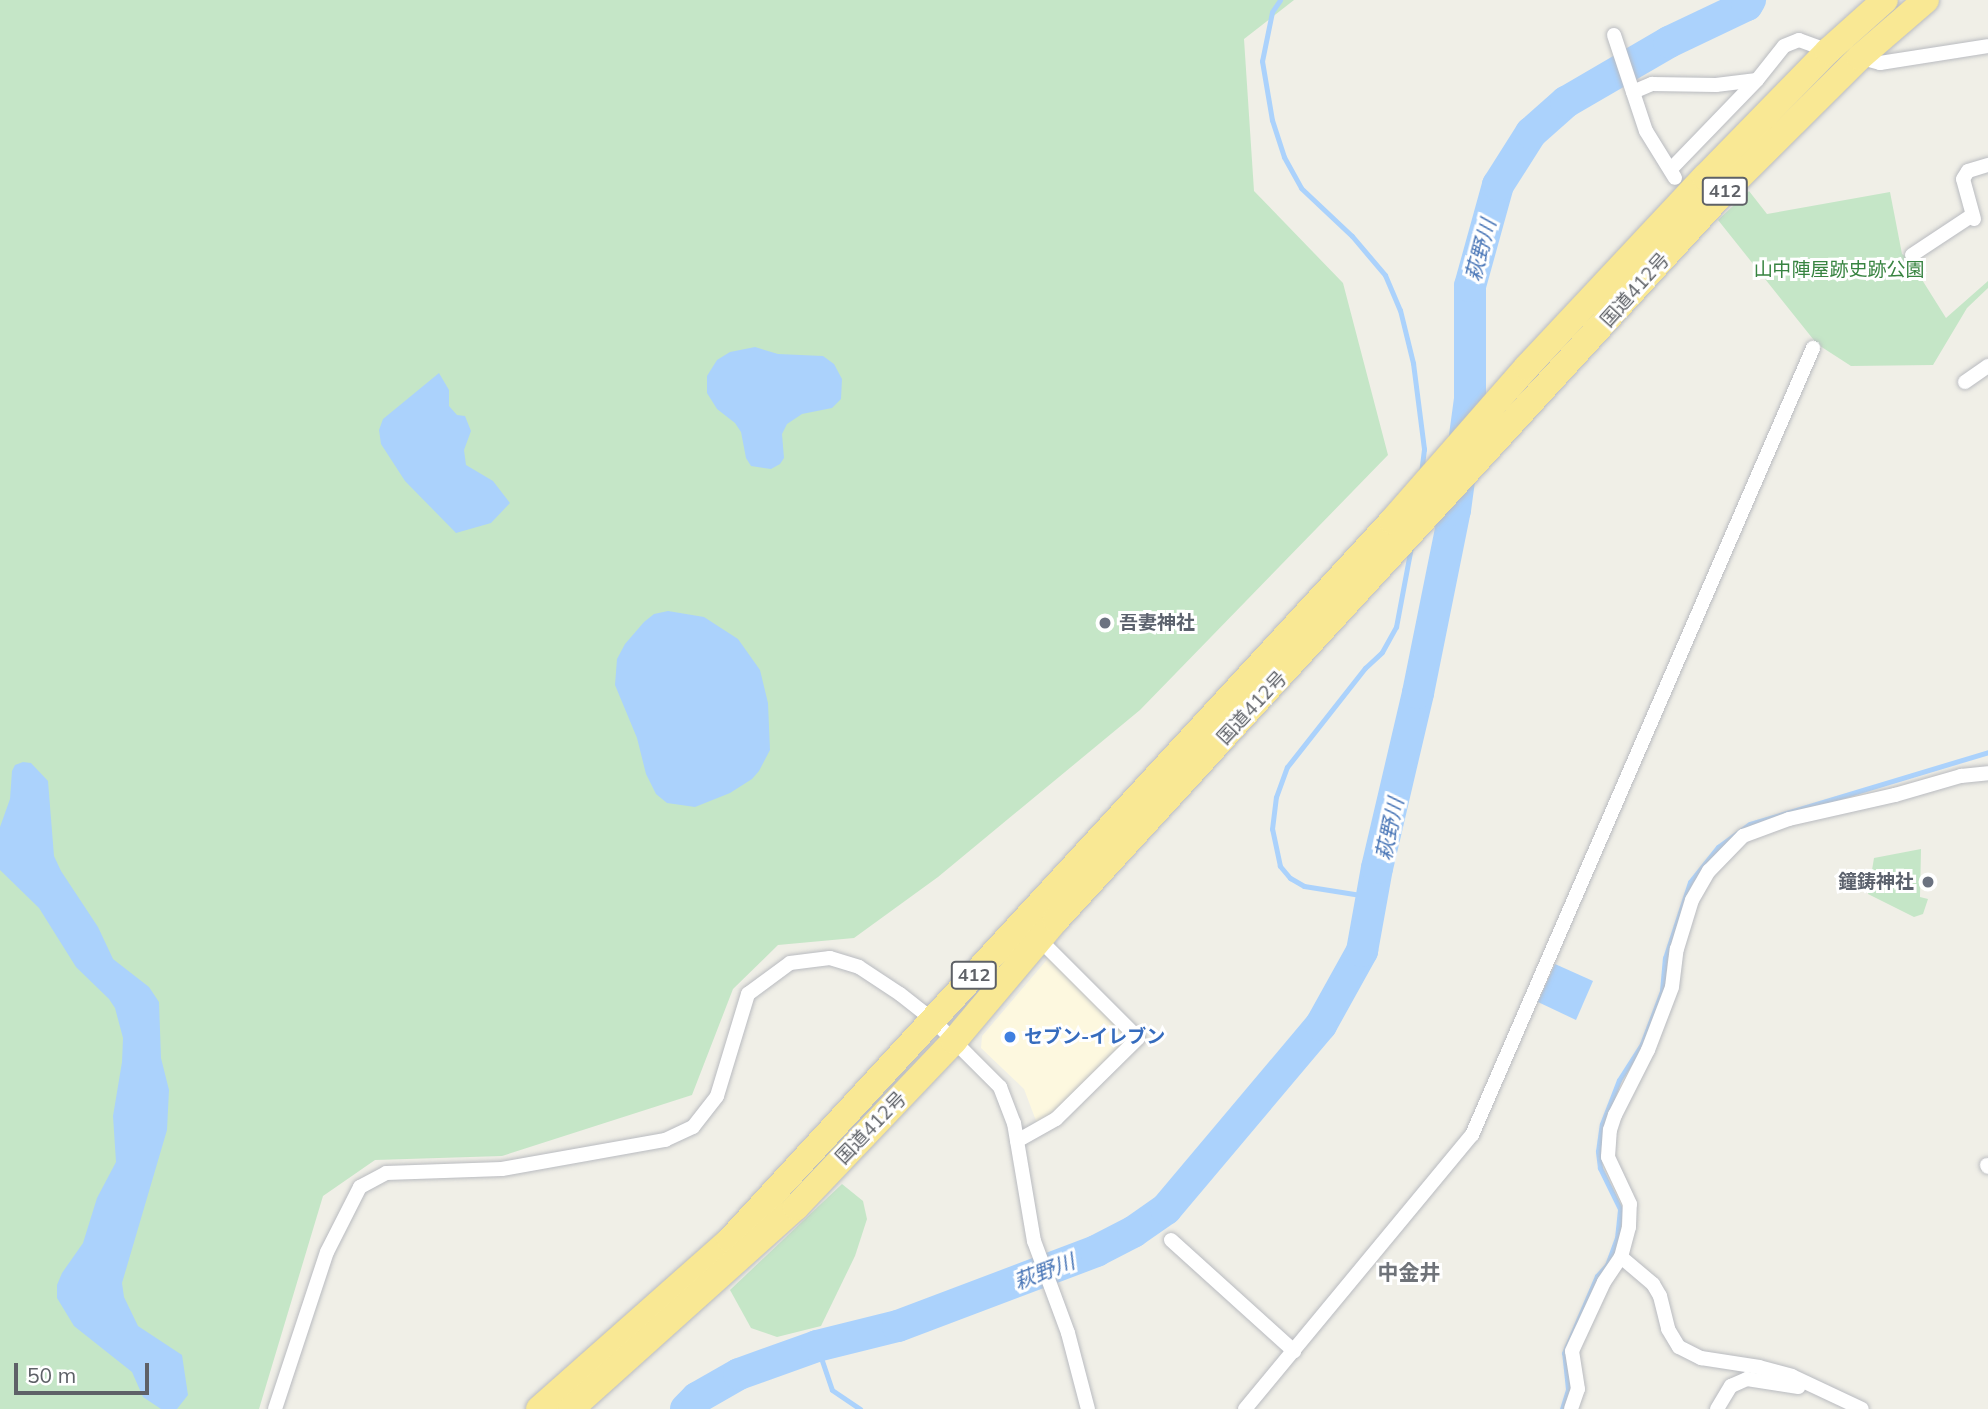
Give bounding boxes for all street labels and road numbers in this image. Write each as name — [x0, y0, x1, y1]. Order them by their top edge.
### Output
road number: 412 — [1700, 176, 1750, 206]
street label: 国道412号 — [1596, 248, 1674, 332]
street label: 国道412号 — [1213, 667, 1291, 749]
road number: 412 — [950, 960, 998, 990]
street label: 国道412号 — [831, 1087, 911, 1169]

